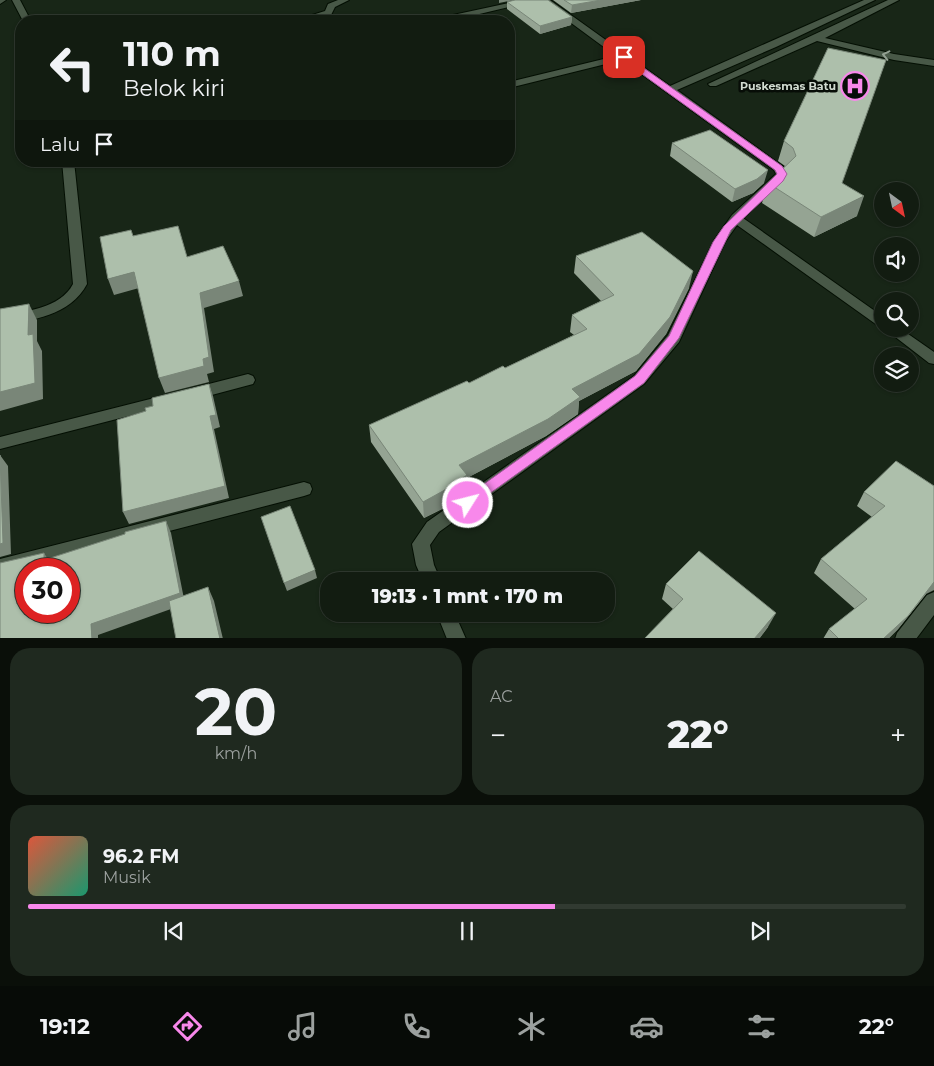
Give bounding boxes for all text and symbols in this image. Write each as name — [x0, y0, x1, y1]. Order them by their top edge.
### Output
text: 110 m — [123, 32, 221, 75]
icon: left — [40, 35, 105, 100]
pin — [603, 36, 645, 78]
icon: arrive — [610, 43, 638, 71]
one-way arrow — [882, 50, 891, 61]
hospital icon: Puskesmas Batu — [840, 71, 870, 101]
text: Belok kiri — [123, 75, 225, 102]
place label: Puskesmas Batu — [740, 79, 836, 93]
icon: arrive — [90, 130, 118, 158]
text: Lalu — [40, 133, 80, 156]
north arrow — [874, 182, 919, 228]
map controls — [874, 182, 919, 392]
button: sound — [874, 237, 919, 282]
button: search — [874, 292, 919, 337]
button: layers — [874, 347, 919, 392]
position arrow — [441, 476, 493, 528]
speed limit sign: 30 — [15, 558, 80, 623]
text: 19:13 · 1 mnt · 170 m — [372, 585, 563, 608]
text: 20 — [195, 672, 277, 751]
text: AC — [490, 687, 513, 706]
text: 22° — [667, 711, 729, 758]
text: − — [490, 718, 506, 752]
text: + — [890, 718, 906, 752]
text: km/h — [215, 744, 257, 763]
text: 96.2 FM — [103, 845, 179, 868]
text: Musik — [103, 868, 151, 887]
icon: previous — [160, 917, 188, 945]
icon: pause — [453, 917, 481, 945]
icon: next — [746, 917, 774, 945]
icon: directions — [170, 1009, 205, 1044]
icon: music — [285, 1009, 320, 1044]
icon: phone — [399, 1009, 434, 1044]
icon: climate — [514, 1009, 549, 1044]
icon: car — [629, 1009, 664, 1044]
icon: filters — [744, 1009, 779, 1044]
text: 19:12 — [40, 1013, 90, 1040]
text: 22° — [859, 1013, 894, 1040]

